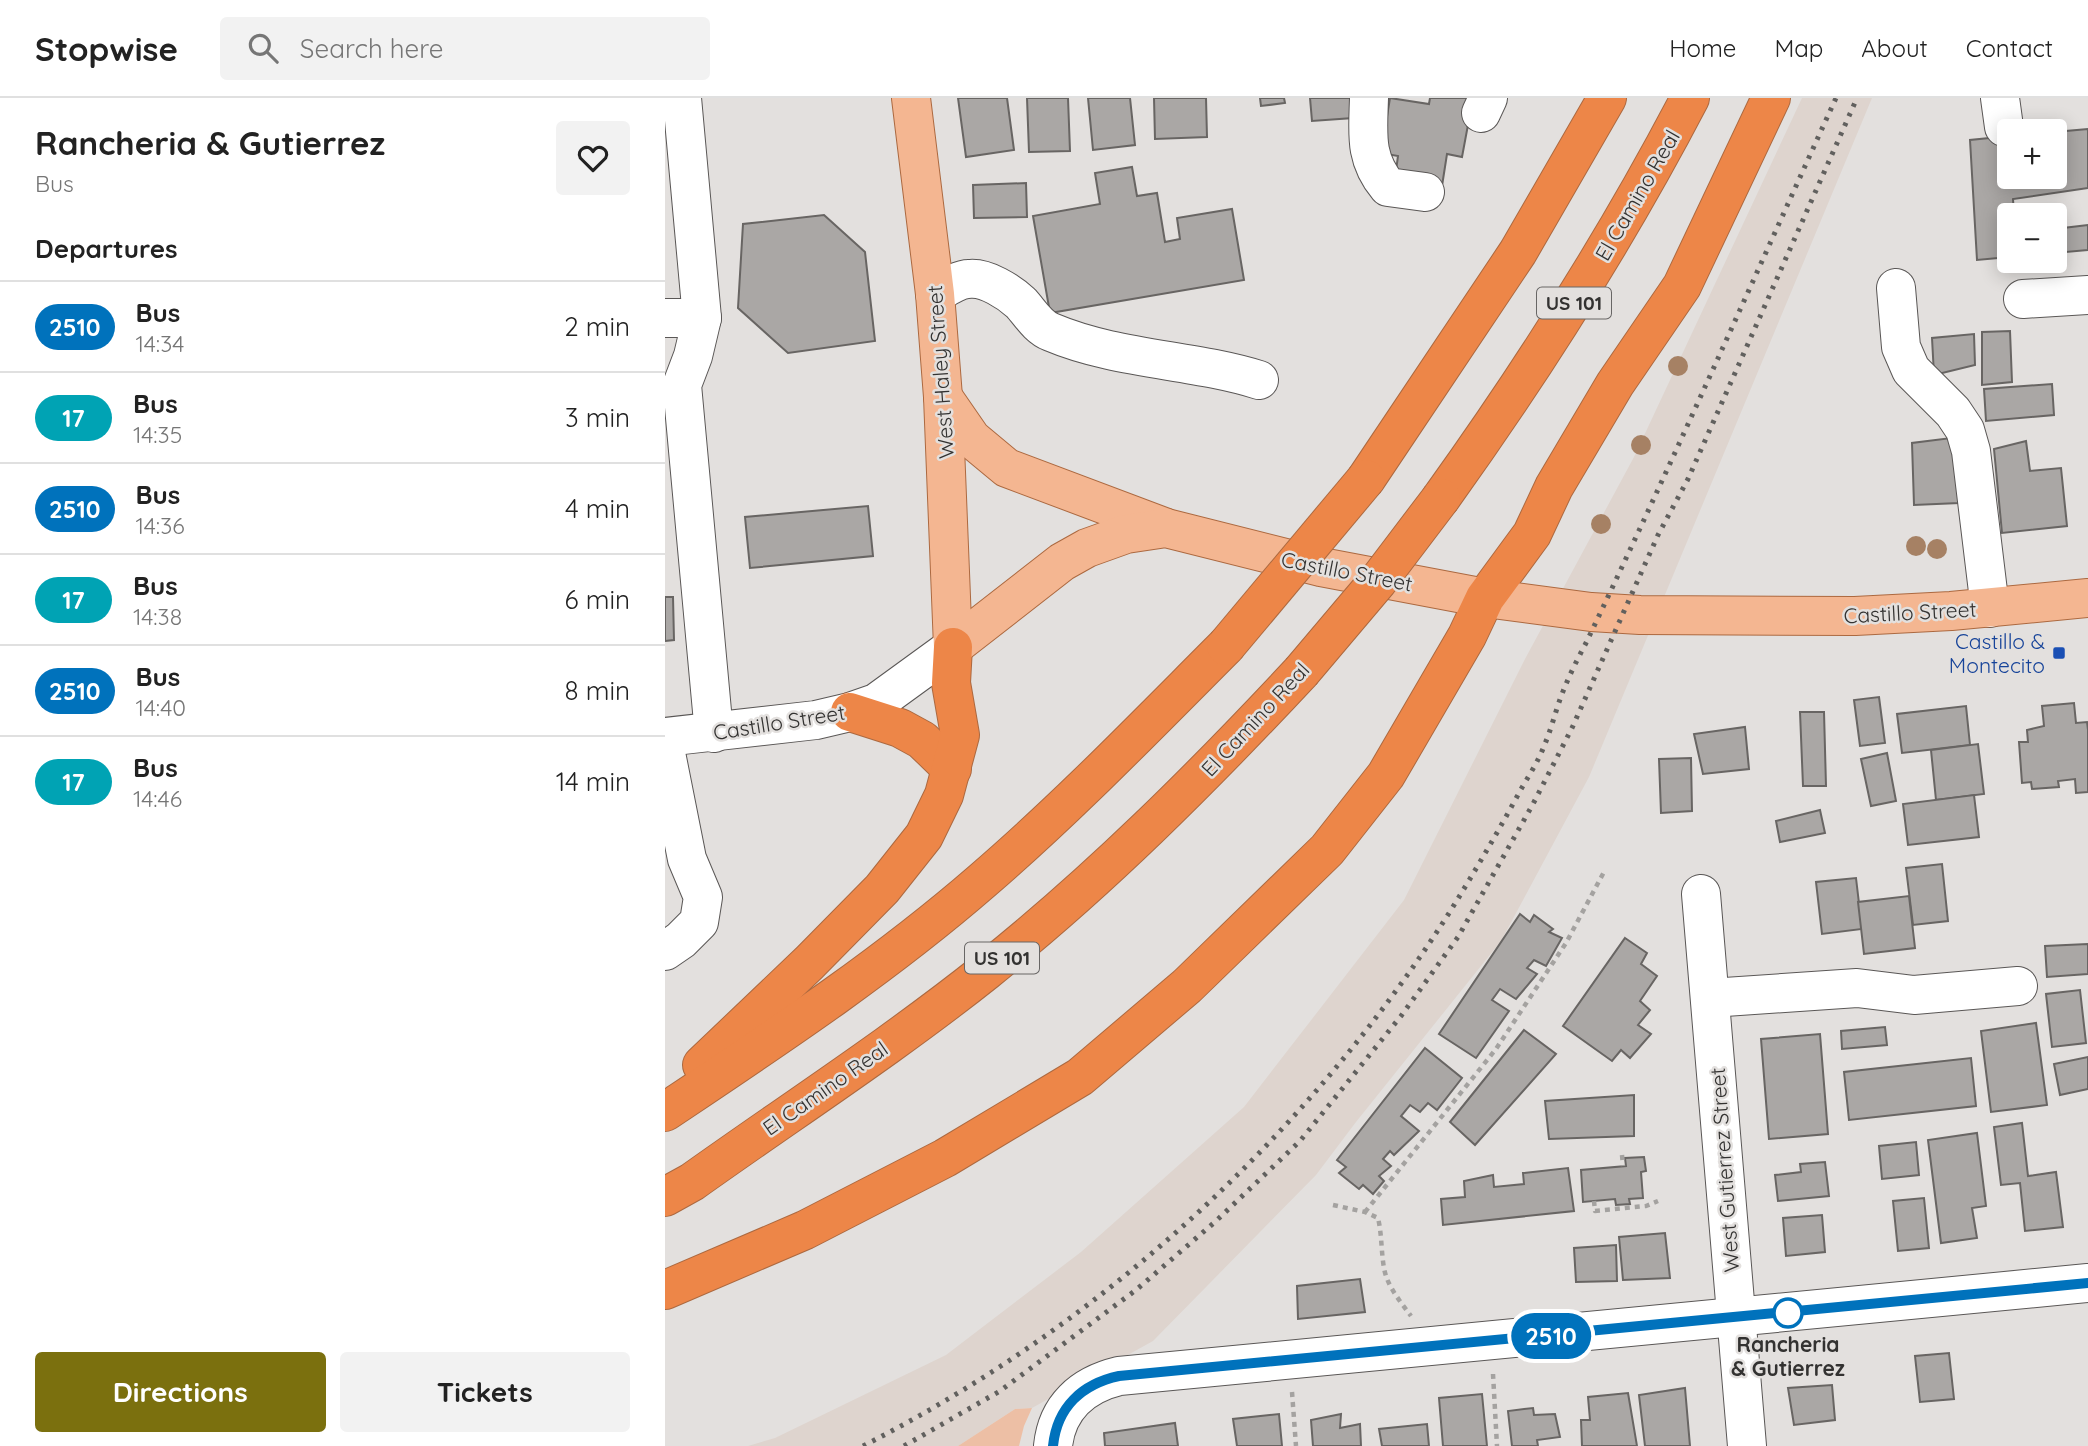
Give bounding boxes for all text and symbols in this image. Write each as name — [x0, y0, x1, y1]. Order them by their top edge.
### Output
search box — [220, 17, 710, 80]
text: Stopwise — [35, 28, 178, 69]
icon: search — [244, 29, 282, 67]
text: Search here — [300, 32, 443, 65]
text: Home — [1669, 33, 1736, 63]
text: Map — [1774, 33, 1823, 63]
text: About — [1861, 33, 1928, 63]
text: Contact — [1966, 33, 2053, 63]
map controls — [1997, 119, 2067, 273]
button: + — [1997, 119, 2067, 189]
button: heart — [556, 121, 630, 195]
text: Rancheria & Gutierrez — [35, 122, 385, 163]
street label: El Camino Real — [1589, 125, 1685, 265]
text: Bus — [35, 169, 74, 198]
button: − — [1997, 203, 2067, 273]
text: Departures — [35, 232, 178, 265]
street label: West Haley Street — [921, 284, 959, 460]
road number: US 101 — [1537, 288, 1611, 318]
text: Bus — [136, 296, 180, 329]
text: 2 min — [564, 310, 630, 343]
text: 2510 — [49, 312, 101, 342]
text: 14:34 — [136, 329, 184, 358]
text: Bus — [133, 387, 178, 420]
text: 3 min — [565, 401, 630, 434]
text: 17 — [62, 403, 85, 433]
text: 14:35 — [133, 420, 182, 449]
text: Bus — [136, 478, 180, 511]
text: 4 min — [565, 492, 630, 525]
text: 2510 — [49, 494, 101, 524]
text: 14:36 — [136, 511, 185, 540]
street label: Castillo Street — [1279, 546, 1415, 596]
text: Bus — [133, 569, 178, 602]
text: 6 min — [565, 583, 630, 616]
text: 17 — [62, 585, 85, 615]
street label: Castillo Street — [1843, 596, 1977, 628]
text: 14:38 — [133, 602, 182, 631]
place label: Castillo & Montecito — [1949, 628, 2045, 678]
marker: Castillo & Montecito — [2051, 645, 2067, 661]
street label: El Camino Real — [1195, 657, 1315, 781]
text: Bus — [136, 660, 180, 693]
text: 8 min — [565, 674, 630, 707]
text: 2510 — [49, 676, 101, 706]
text: 14:40 — [136, 693, 186, 722]
street label: Castillo Street — [711, 699, 847, 745]
text: Bus — [133, 751, 178, 784]
text: 14 min — [556, 765, 630, 798]
text: 17 — [62, 767, 85, 797]
text: 14:46 — [133, 784, 182, 813]
road number: US 101 — [965, 943, 1039, 974]
street label: El Camino Real — [757, 1035, 893, 1141]
street label: West Gutierrez Street — [1704, 1067, 1744, 1273]
marker: Rancheria & Gutierrez — [1773, 1298, 1803, 1328]
line badge: 2510 — [1502, 1313, 1600, 1359]
text: 2510 — [1525, 1321, 1577, 1351]
place label: Rancheria & Gutierrez — [1731, 1331, 1845, 1381]
button: Directions — [35, 1352, 326, 1432]
button: Tickets — [340, 1352, 630, 1432]

